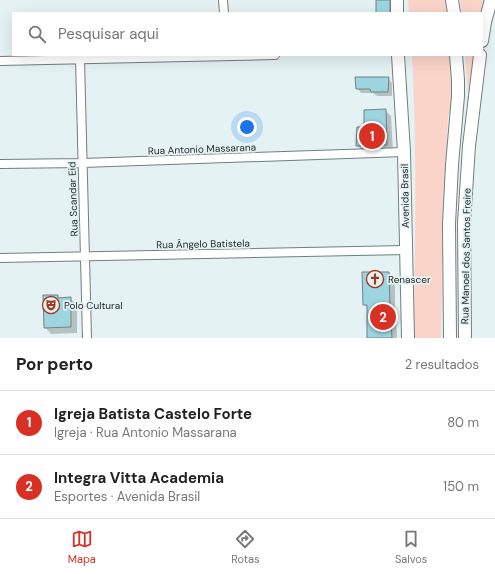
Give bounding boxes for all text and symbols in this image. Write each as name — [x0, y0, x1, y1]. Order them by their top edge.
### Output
search box — [12, 12, 483, 56]
icon: search — [26, 23, 48, 45]
text: Pesquisar aqui — [58, 24, 159, 44]
your location — [237, 117, 257, 137]
pin: 1 — [359, 121, 385, 151]
street label: Rua Antonio Massarana — [148, 141, 256, 157]
street label: Rua Scandar Eid — [65, 161, 81, 237]
street label: Avenida Brasil — [398, 164, 412, 228]
street label: Rua Manoel dos Santos Freire — [458, 187, 474, 324]
street label: Rua Ângelo Batistela — [156, 237, 250, 251]
church icon: Renascer — [365, 269, 385, 289]
place label: Renascer — [388, 273, 431, 286]
theatre icon: Polo Cultural — [41, 295, 61, 315]
place label: Polo Cultural — [64, 299, 122, 312]
pin: 2 — [370, 302, 396, 332]
text: Por perto — [16, 353, 93, 375]
text: 2 resultados — [405, 356, 479, 373]
text: Igreja Batista Castelo Forte — [54, 404, 252, 424]
text: 1 — [27, 414, 31, 431]
text: 80 m — [447, 414, 479, 431]
text: Igreja · Rua Antonio Massarana — [54, 424, 237, 441]
text: Integra Vitta Academia — [54, 468, 224, 488]
text: 2 — [25, 478, 33, 495]
text: 150 m — [443, 478, 479, 495]
text: Esportes · Avenida Brasil — [54, 488, 200, 505]
tab: Mapa — [68, 528, 96, 566]
tab: Rotas — [231, 528, 260, 566]
tab: Salvos — [395, 528, 427, 566]

